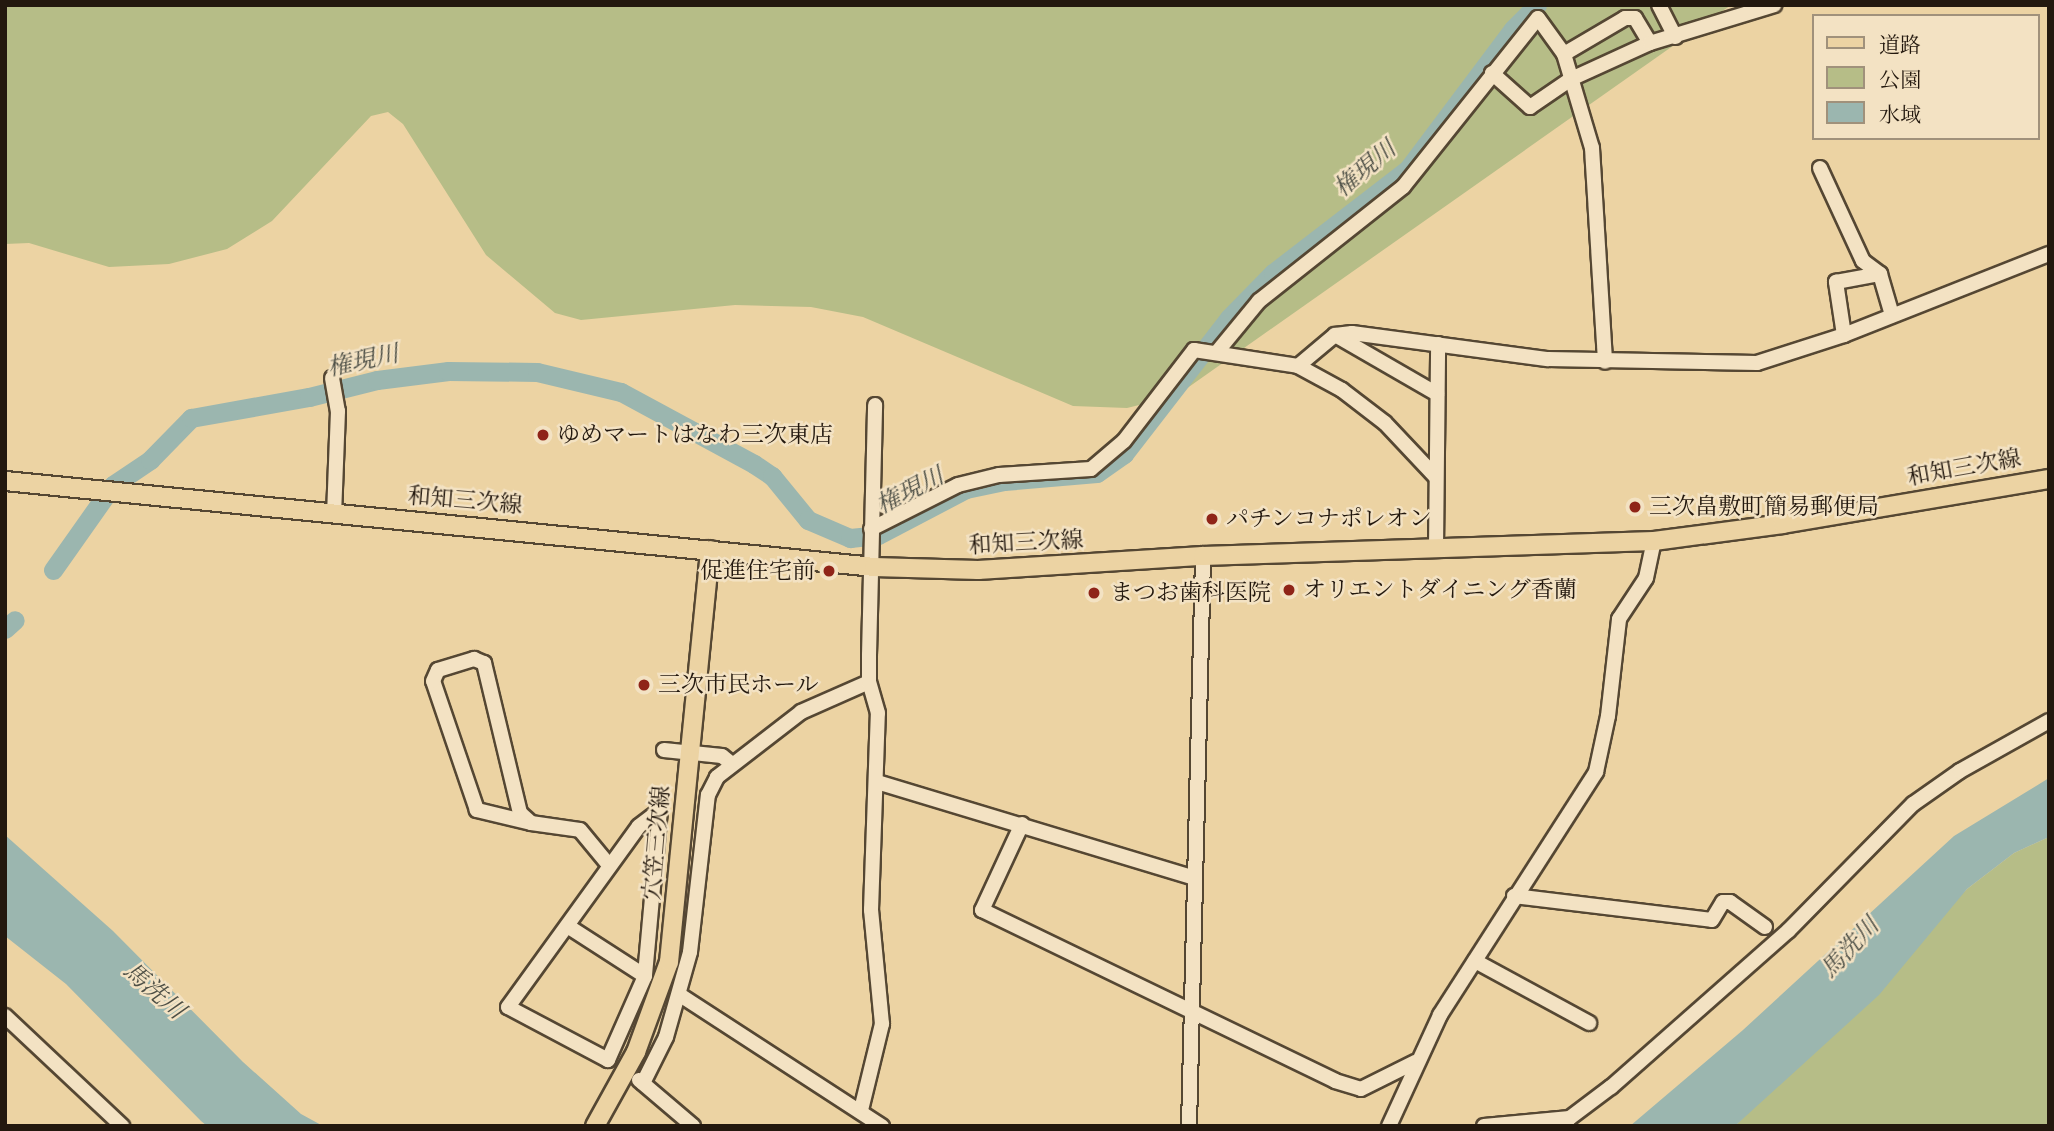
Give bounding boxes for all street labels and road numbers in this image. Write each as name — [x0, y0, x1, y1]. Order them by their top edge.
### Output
street label: 和知三次線 — [1905, 444, 2023, 492]
street label: 和知三次線 — [407, 482, 523, 520]
street label: 和知三次線 — [968, 526, 1084, 560]
street label: 穴笠三次線 — [638, 785, 676, 901]

